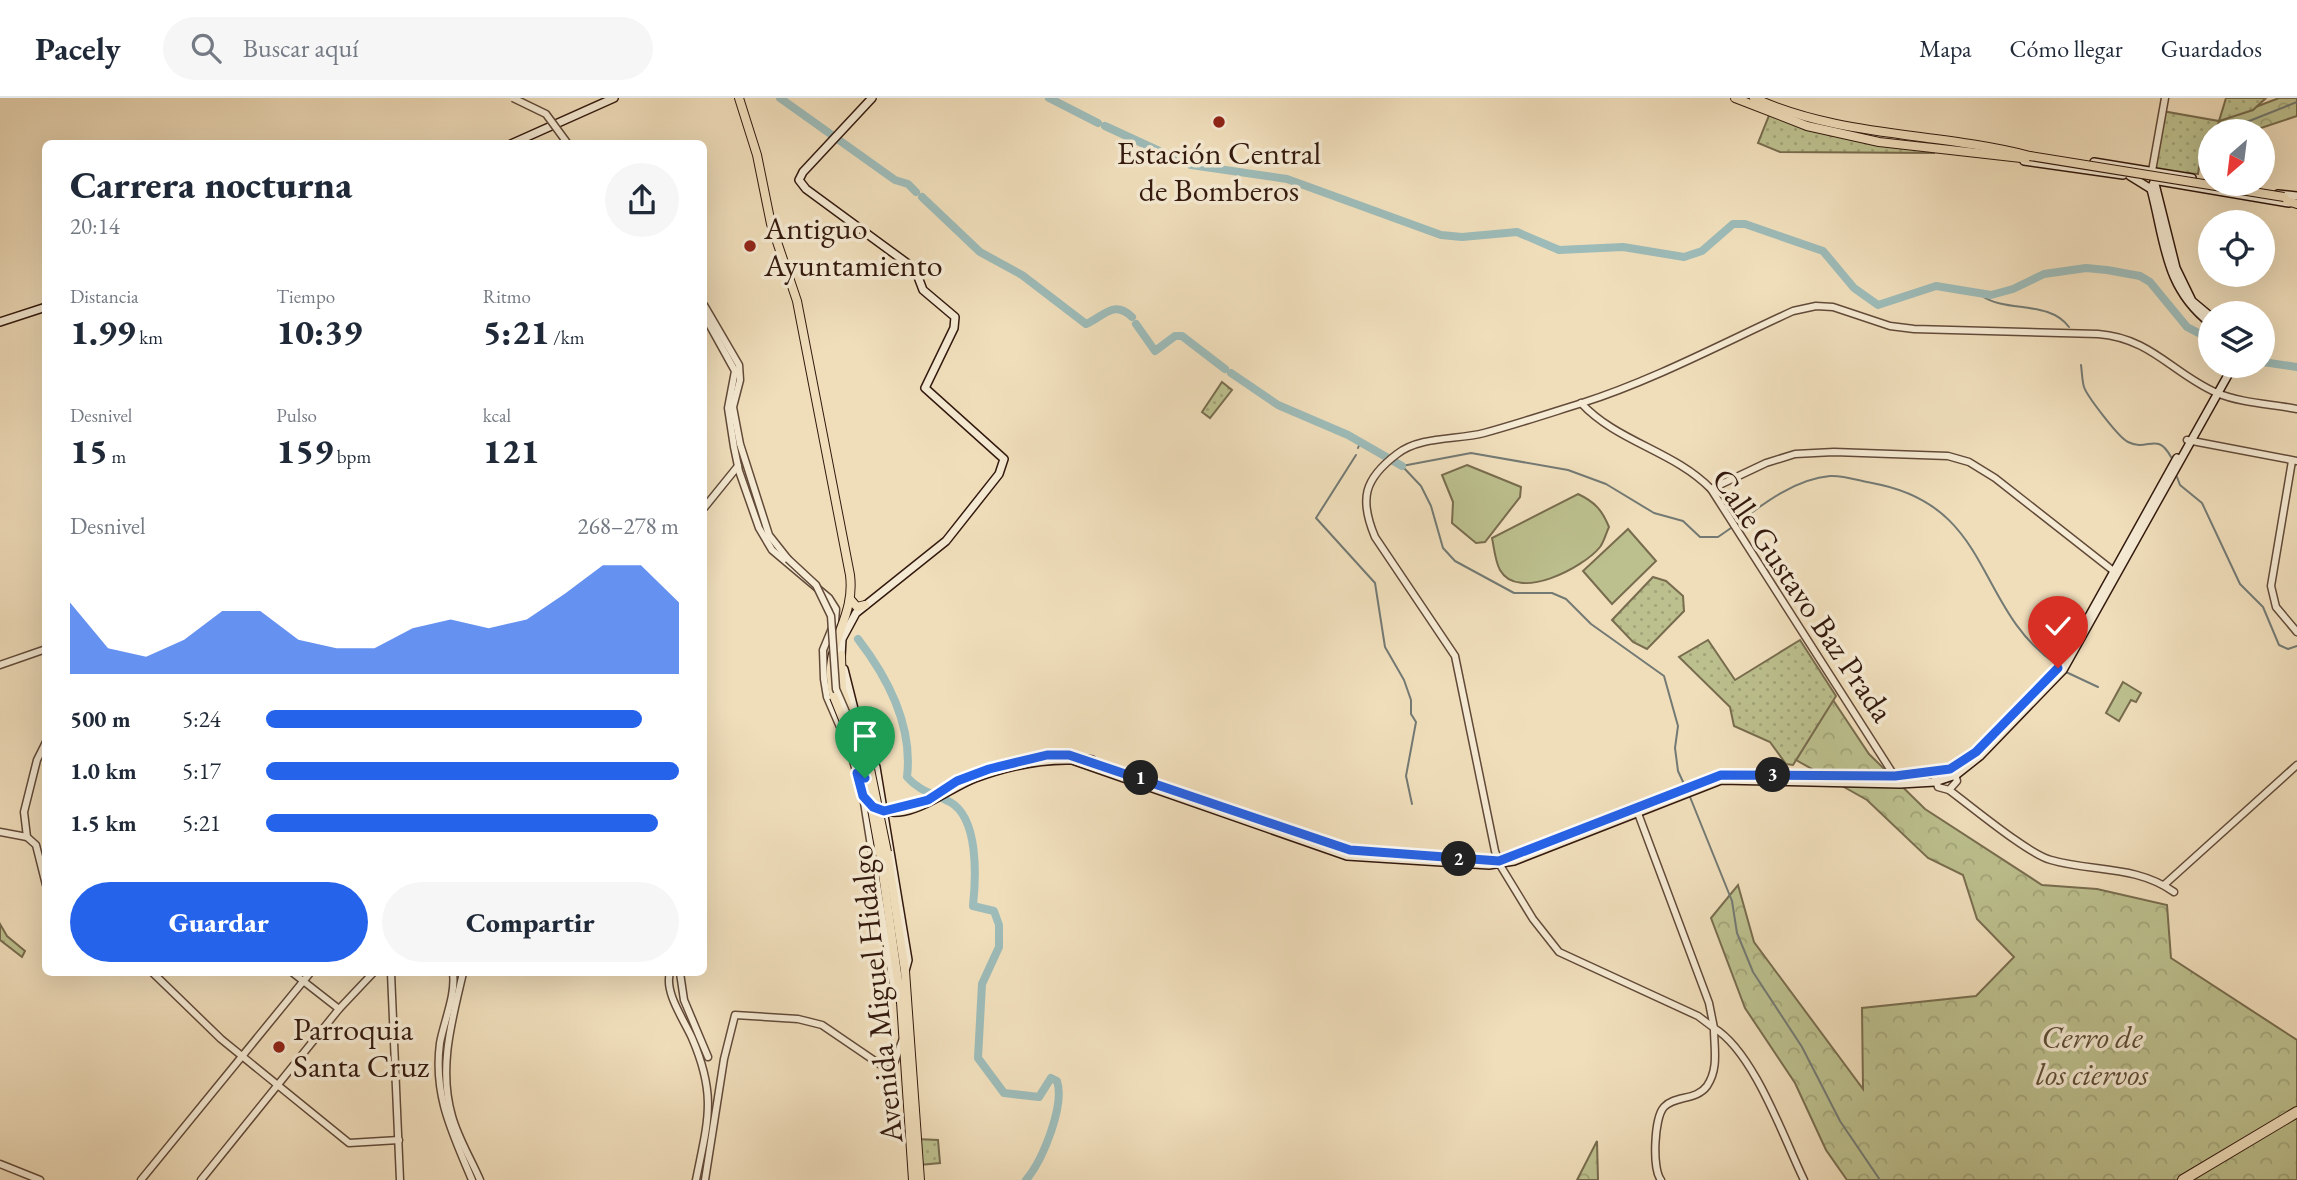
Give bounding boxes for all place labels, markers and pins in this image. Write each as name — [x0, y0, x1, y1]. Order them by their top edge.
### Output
marker: Estación Central de Bomberos — [1211, 114, 1227, 130]
place label: Estación Central de Bomberos — [1117, 132, 1322, 211]
place label: Antiguo Ayuntamiento — [763, 207, 943, 286]
marker: Antiguo Ayuntamiento — [742, 238, 758, 254]
pin — [2028, 596, 2088, 668]
pin — [835, 706, 895, 778]
pin: 3 — [1756, 758, 1790, 792]
pin: 1 — [1124, 760, 1158, 796]
pin: 2 — [1442, 842, 1476, 876]
place label: Parroquia Santa Cruz — [293, 1008, 429, 1087]
marker: Parroquia Santa Cruz — [271, 1039, 287, 1055]

